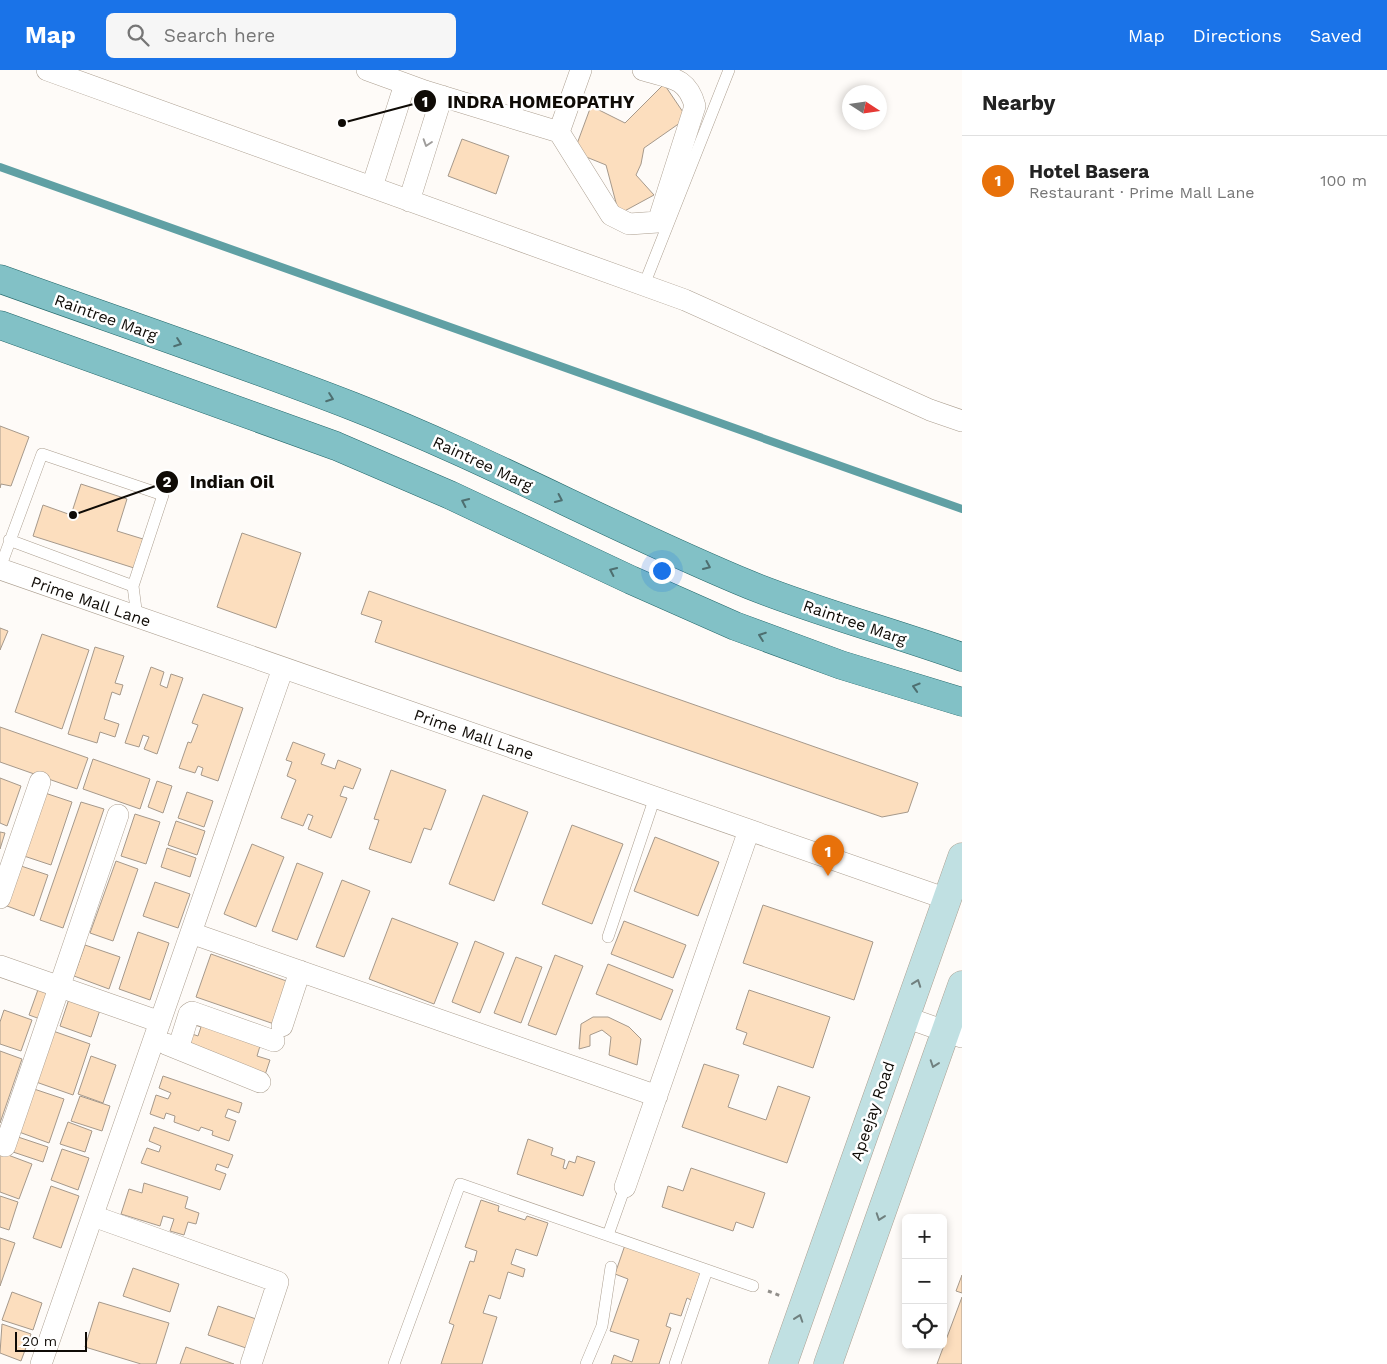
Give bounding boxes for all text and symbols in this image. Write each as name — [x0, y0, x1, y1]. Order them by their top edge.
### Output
search box — [106, 13, 456, 58]
text: Map — [25, 21, 76, 49]
icon: search — [124, 21, 152, 49]
text: Search here — [164, 24, 275, 47]
text: Map — [1128, 25, 1165, 46]
text: Directions — [1193, 25, 1282, 46]
text: Saved — [1310, 25, 1362, 46]
callout: INDRA HOMEOPATHY — [413, 85, 645, 118]
north arrow — [842, 85, 887, 130]
text: Nearby — [982, 90, 1055, 115]
text: INDRA HOMEOPATHY — [447, 91, 635, 112]
text: 1 — [422, 93, 428, 111]
one-way arrow — [423, 138, 433, 146]
text: Hotel Basera — [1029, 160, 1149, 183]
text: 1 — [995, 171, 1001, 190]
text: 100 m — [1320, 171, 1367, 190]
text: Restaurant · Prime Mall Lane — [1029, 183, 1255, 202]
street label: Raintree Marg — [52, 290, 160, 345]
one-way arrow — [173, 337, 181, 347]
one-way arrow — [326, 392, 334, 402]
street label: Raintree Marg — [430, 432, 536, 495]
callout: Indian Oil — [155, 466, 284, 499]
text: Indian Oil — [190, 471, 274, 492]
text: 2 — [163, 473, 172, 491]
one-way arrow — [554, 492, 563, 503]
one-way arrow — [461, 498, 470, 509]
your location — [649, 558, 675, 584]
one-way arrow — [702, 560, 711, 571]
one-way arrow — [609, 568, 618, 578]
street label: Prime Mall Lane — [28, 572, 153, 631]
street label: Raintree Marg — [801, 596, 909, 649]
one-way arrow — [758, 632, 766, 642]
one-way arrow — [912, 683, 920, 693]
street label: Prime Mall Lane — [411, 705, 536, 764]
pin: 1 — [812, 835, 844, 876]
one-way arrow — [911, 980, 921, 988]
street label: Apeejay Road — [847, 1059, 898, 1164]
one-way arrow — [930, 1059, 940, 1068]
one-way arrow — [876, 1213, 886, 1221]
map controls — [902, 1214, 947, 1349]
button: + — [902, 1214, 947, 1259]
button: − — [902, 1259, 947, 1304]
button: locate — [902, 1304, 947, 1349]
one-way arrow — [793, 1314, 803, 1323]
scale bar — [15, 1329, 88, 1352]
text: 20 m — [22, 1333, 57, 1349]

